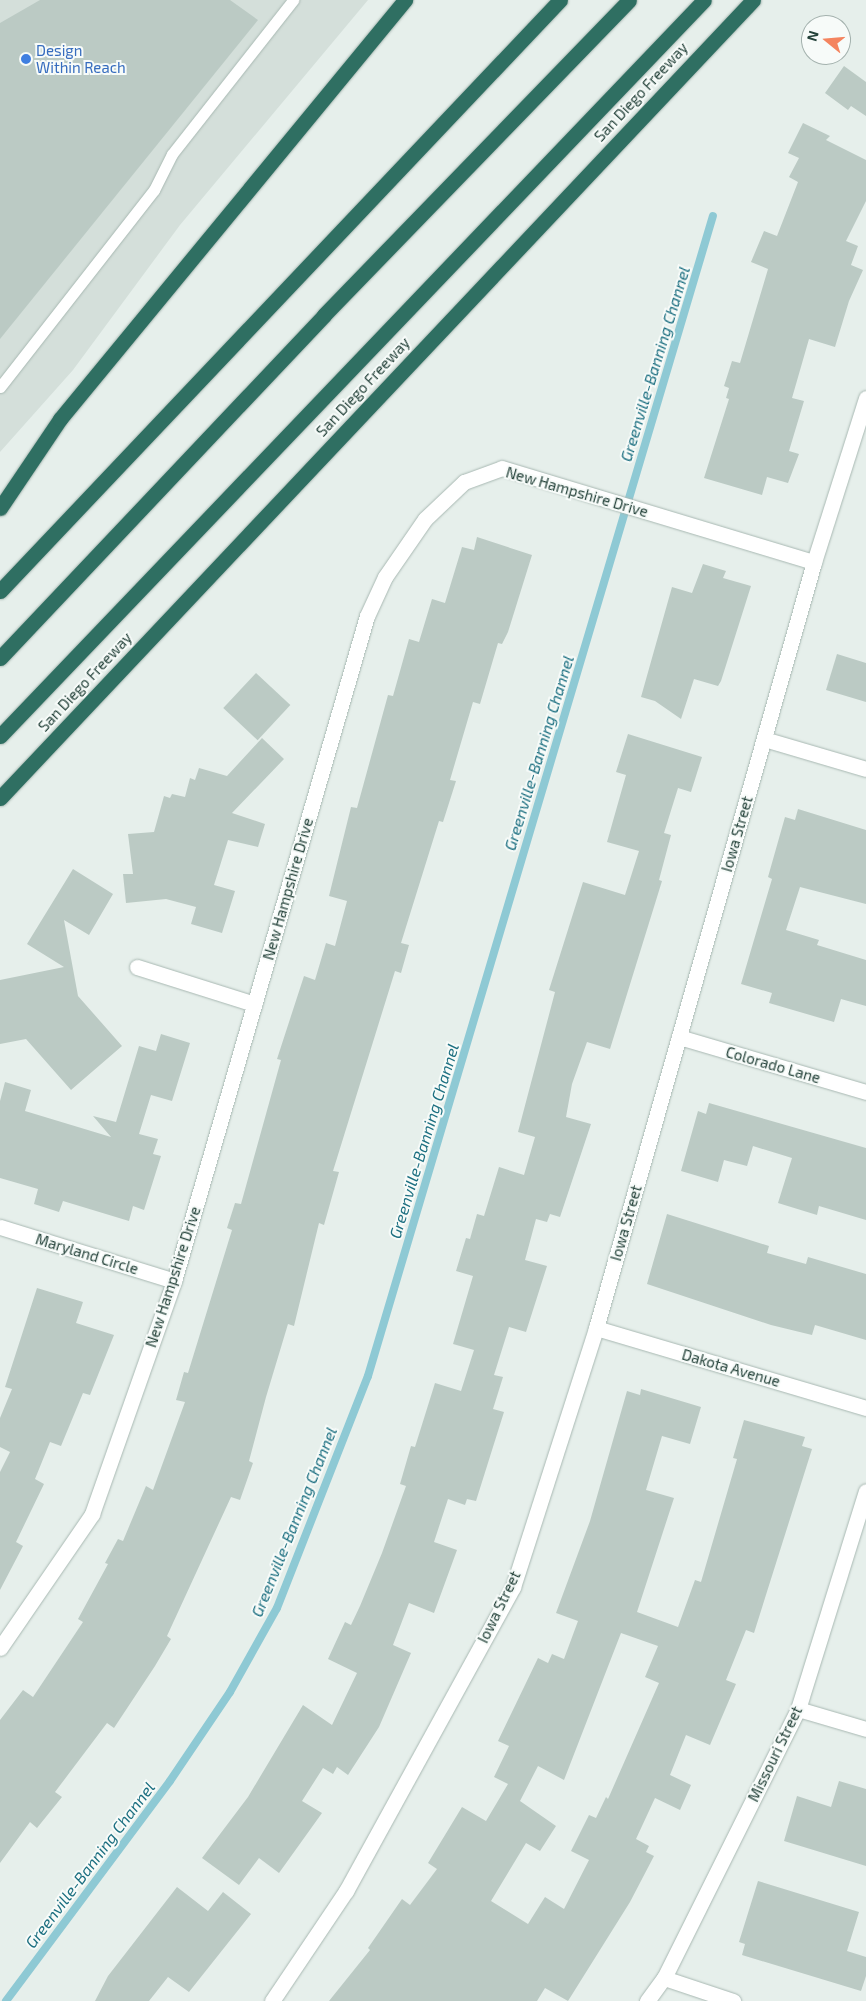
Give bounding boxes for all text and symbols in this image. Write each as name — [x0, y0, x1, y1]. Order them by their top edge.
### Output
north arrow — [801, 15, 851, 65]
text: N — [803, 28, 822, 43]
street label: San Diego Freeway — [590, 39, 692, 145]
place label: Design Within Reach — [36, 41, 126, 76]
marker: Design Within Reach — [20, 53, 32, 65]
water label: Greenville-Banning Channel — [616, 264, 694, 464]
street label: San Diego Freeway — [312, 334, 414, 440]
street label: New Hampshire Drive — [504, 463, 650, 521]
street label: San Diego Freeway — [34, 629, 136, 735]
water label: Greenville-Banning Channel — [500, 653, 578, 853]
street label: Iowa Street — [718, 794, 756, 874]
street label: New Hampshire Drive — [259, 816, 317, 962]
water label: Greenville-Banning Channel — [385, 1041, 463, 1241]
street label: Colorado Lane — [724, 1043, 822, 1087]
street label: Iowa Street — [607, 1183, 645, 1263]
street label: New Hampshire Drive — [142, 1204, 204, 1350]
street label: Maryland Circle — [33, 1230, 141, 1278]
street label: Dakota Avenue — [680, 1345, 782, 1391]
water label: Greenville-Banning Channel — [247, 1424, 341, 1620]
street label: Iowa Street — [474, 1568, 524, 1646]
street label: Missouri Street — [744, 1703, 806, 1805]
water label: Greenville-Banning Channel — [21, 1778, 159, 1952]

